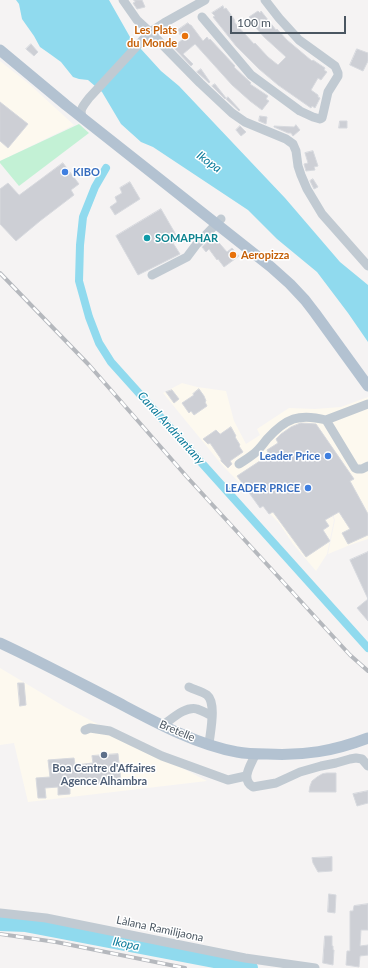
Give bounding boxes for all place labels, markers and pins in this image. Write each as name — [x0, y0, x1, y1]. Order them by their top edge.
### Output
place label: Les Plats du Monde — [127, 23, 177, 49]
marker: Les Plats du Monde — [180, 31, 190, 41]
place label: KIBO — [73, 165, 100, 179]
marker: KIBO — [60, 167, 70, 177]
place label: SOMAPHAR — [155, 231, 218, 245]
marker: SOMAPHAR — [142, 233, 152, 243]
place label: Aeropizza — [241, 248, 289, 262]
marker: Aeropizza — [228, 250, 238, 260]
place label: Leader Price — [260, 449, 320, 463]
marker: Leader Price — [323, 451, 333, 461]
place label: LEADER PRICE — [225, 481, 300, 495]
marker: LEADER PRICE — [303, 483, 313, 493]
marker: Boa Centre d'Affaires Agence Alhambra — [99, 750, 109, 760]
place label: Boa Centre d'Affaires Agence Alhambra — [52, 761, 156, 787]

